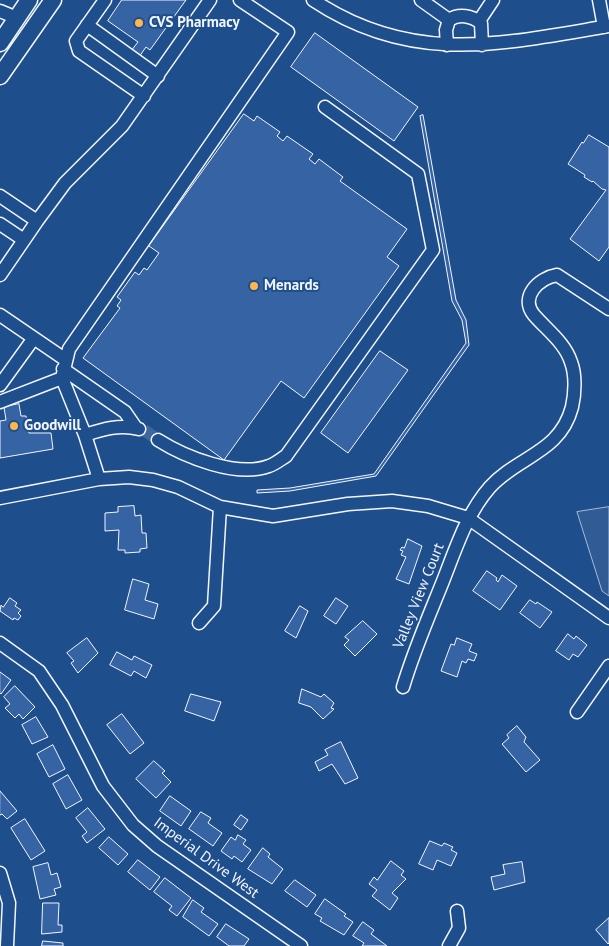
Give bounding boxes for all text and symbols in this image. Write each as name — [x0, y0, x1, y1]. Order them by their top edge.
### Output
place label: CVS Pharmacy — [149, 14, 240, 32]
marker: CVS Pharmacy — [133, 17, 145, 29]
place label: Menards — [264, 277, 319, 295]
marker: Menards — [248, 280, 260, 292]
place label: Goodwill — [24, 417, 81, 435]
marker: Goodwill — [8, 420, 20, 432]
street label: Valley View Court — [390, 541, 448, 651]
street label: Imperial Drive West — [150, 814, 262, 902]

